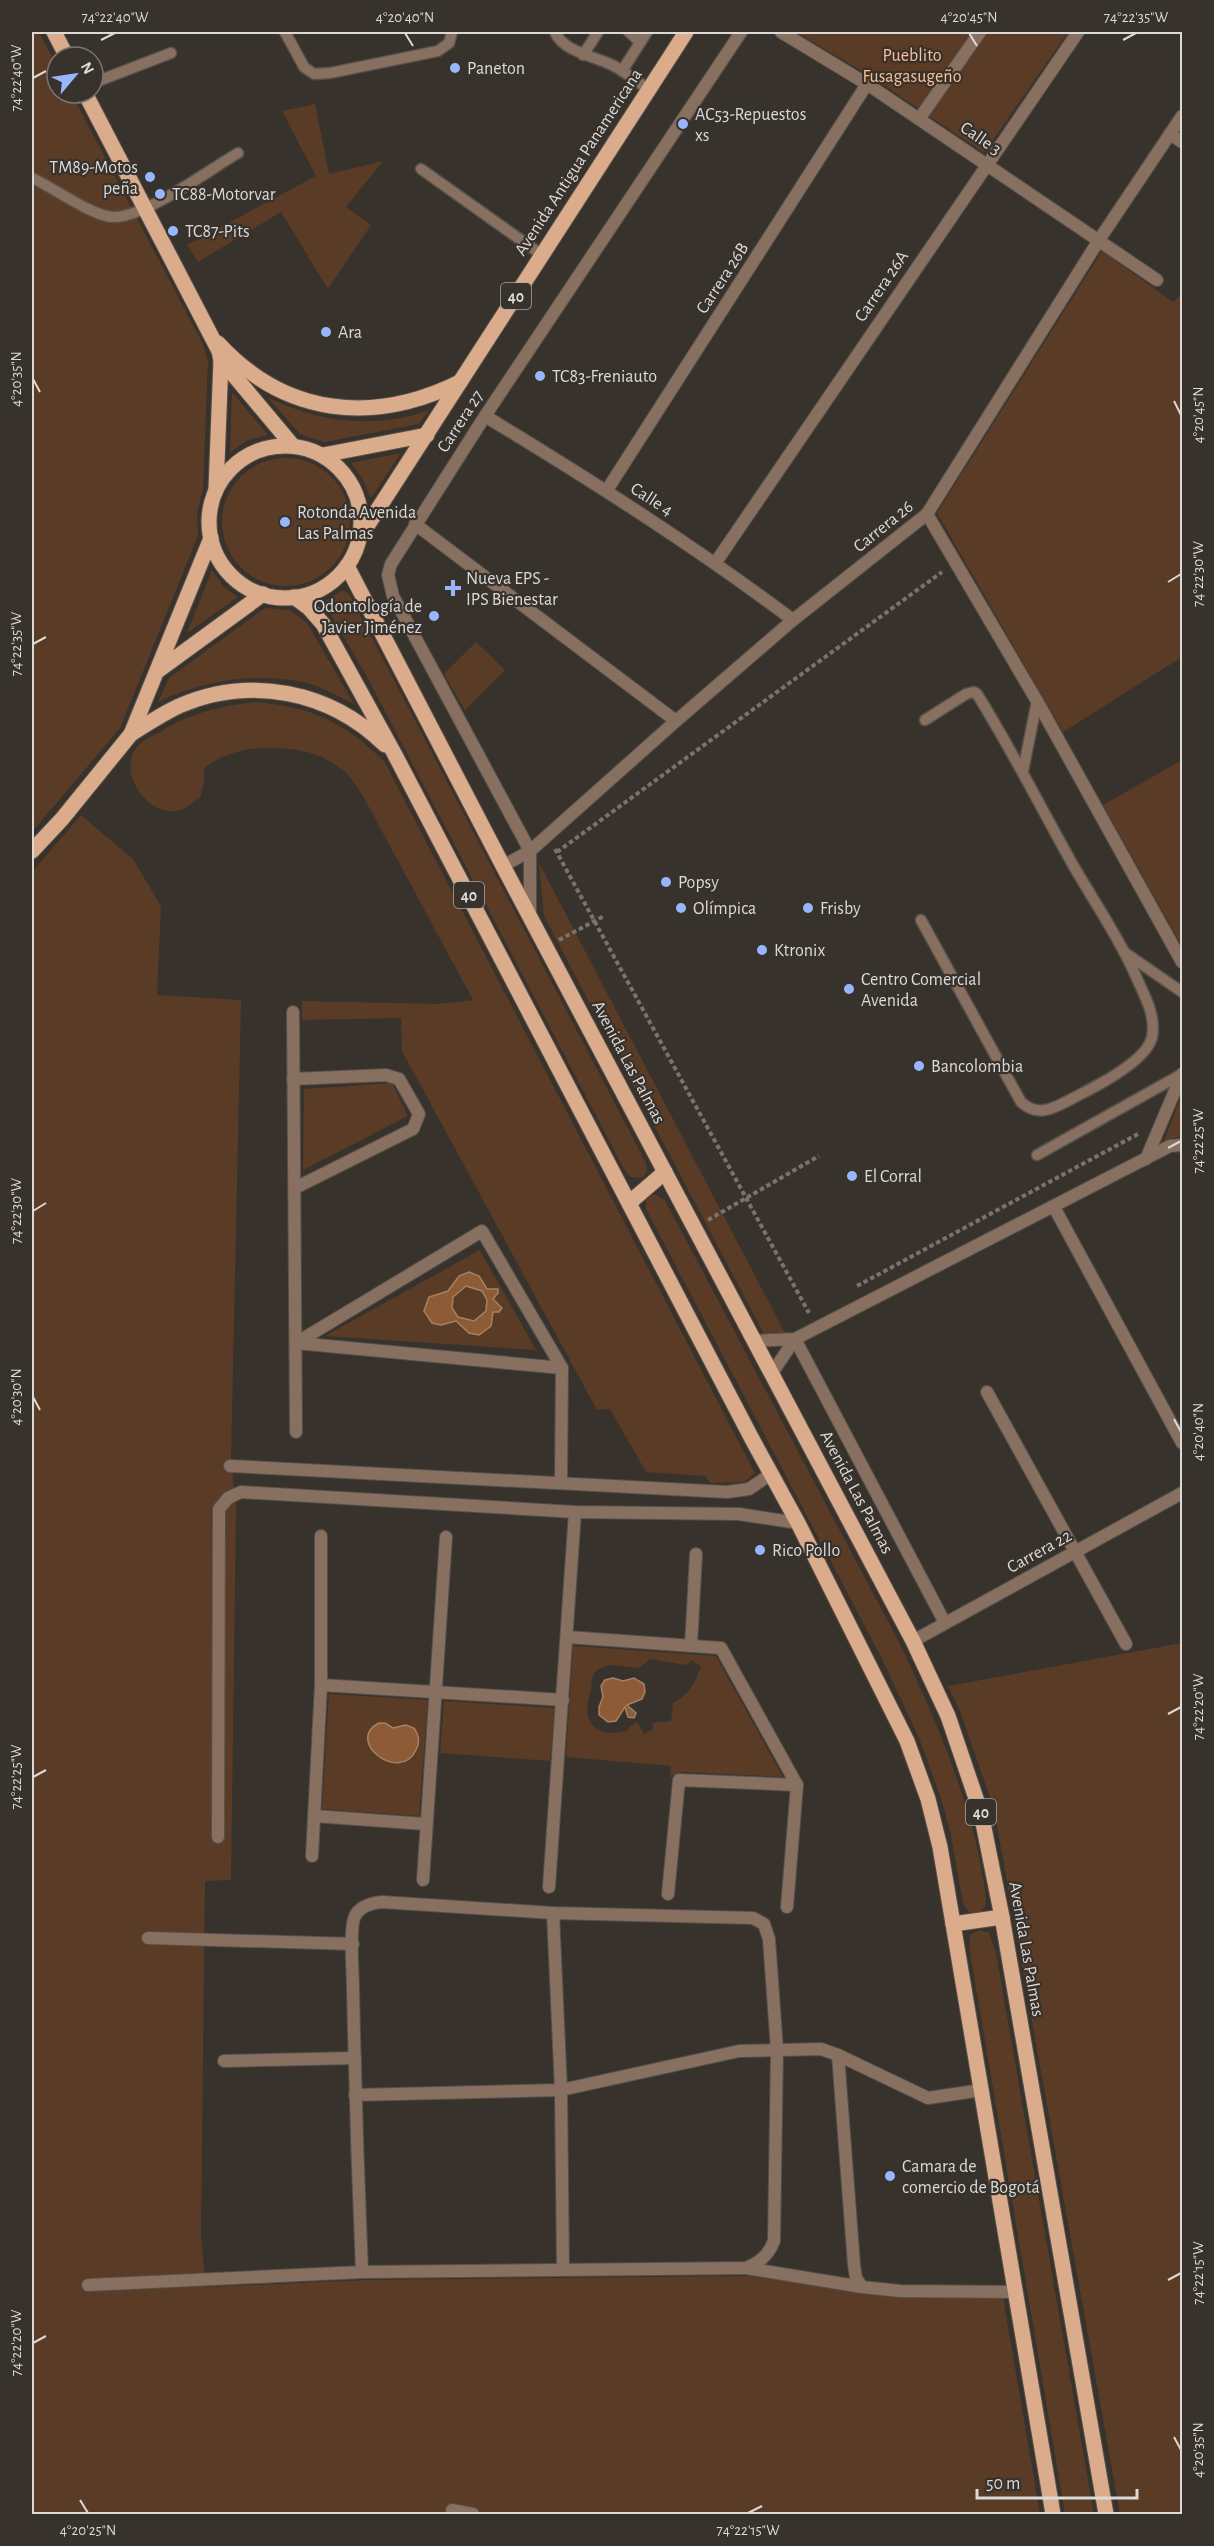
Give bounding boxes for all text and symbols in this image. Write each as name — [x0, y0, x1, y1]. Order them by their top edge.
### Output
text: 74°22'40"W — [82, 10, 149, 25]
text: 4°20'40"N — [376, 10, 434, 25]
text: 4°20'45"N — [941, 10, 997, 25]
text: 74°22'35"W — [1104, 10, 1169, 25]
text: 74°22'40"W — [9, 44, 24, 111]
north arrow — [45, 45, 105, 105]
park label: Pueblito Fusagasugeño — [863, 47, 962, 86]
text: N — [78, 59, 97, 77]
place label: Paneton — [467, 60, 525, 78]
marker: Paneton — [448, 61, 462, 75]
street label: Avenida Antigua Panamericana — [512, 66, 646, 259]
place label: AC53-Repuestos xs — [695, 106, 806, 145]
marker: AC53-Repuestos xs — [676, 117, 690, 131]
street label: Calle 3 — [957, 119, 1004, 159]
place label: TM89-Motos peña — [49, 159, 138, 198]
marker: TM89-Motos peña — [143, 170, 157, 184]
place label: TC88-Motorvar — [172, 186, 276, 204]
marker: TC88-Motorvar — [153, 187, 167, 201]
place label: TC87-Pits — [185, 223, 250, 241]
marker: TC87-Pits — [166, 224, 180, 238]
street label: Carrera 26B — [693, 240, 752, 317]
street label: Carrera 26A — [852, 247, 912, 325]
road number: 40 — [501, 283, 531, 309]
place label: Ara — [338, 324, 362, 342]
marker: Ara — [319, 325, 333, 339]
text: 4°20'35"N — [9, 351, 24, 407]
place label: TC83-Freniauto — [552, 368, 657, 386]
marker: TC83-Freniauto — [533, 369, 547, 383]
street label: Carrera 27 — [434, 387, 487, 456]
text: 4°20'45"N — [1191, 387, 1206, 443]
street label: Calle 4 — [627, 480, 676, 520]
street label: Carrera 26 — [850, 497, 917, 556]
place label: Rotonda Avenida Las Palmas — [297, 504, 416, 543]
marker: Rotonda Avenida Las Palmas — [278, 515, 292, 529]
text: 74°22'30"W — [1191, 540, 1206, 607]
place label: Nueva EPS - IPS Bienestar — [466, 570, 558, 609]
marker: Nueva EPS - IPS Bienestar — [444, 579, 462, 597]
place label: Odontología de Javier Jiménez — [314, 598, 422, 637]
marker: Odontología de Javier Jiménez — [427, 609, 441, 623]
text: 74°22'35"W — [9, 611, 24, 676]
place label: Popsy — [678, 874, 719, 892]
marker: Popsy — [659, 875, 673, 889]
road number: 40 — [454, 882, 484, 908]
place label: Olímpica — [693, 900, 756, 918]
place label: Frisby — [820, 900, 861, 918]
marker: Olímpica — [674, 901, 688, 915]
marker: Frisby — [801, 901, 815, 915]
place label: Ktronix — [774, 942, 825, 960]
marker: Ktronix — [755, 943, 769, 957]
place label: Centro Comercial Avenida — [861, 971, 981, 1010]
marker: Centro Comercial Avenida — [842, 982, 856, 996]
street label: Avenida Las Palmas — [588, 998, 668, 1127]
place label: Bancolombia — [931, 1058, 1023, 1076]
marker: Bancolombia — [912, 1059, 926, 1073]
text: 74°22'25"W — [1191, 1108, 1206, 1173]
place label: El Corral — [864, 1168, 922, 1186]
marker: El Corral — [845, 1169, 859, 1183]
text: 74°22'30"W — [9, 1177, 24, 1244]
text: 4°20'30"N — [9, 1368, 24, 1426]
text: 4°20'40"N — [1191, 1403, 1206, 1461]
street label: Avenida Las Palmas — [816, 1428, 896, 1557]
street label: Carrera 22 — [1004, 1527, 1075, 1577]
place label: Rico Pollo — [772, 1542, 840, 1560]
marker: Rico Pollo — [753, 1543, 767, 1557]
text: 74°22'20"W — [1191, 1673, 1206, 1740]
text: 74°22'25"W — [9, 1744, 24, 1809]
road number: 40 — [966, 1799, 996, 1825]
street label: Avenida Las Palmas — [1005, 1880, 1047, 2018]
place label: Camara de comercio de Bogotá — [902, 2158, 1040, 2197]
marker: Camara de comercio de Bogotá — [883, 2169, 897, 2183]
text: 74°22'15"W — [1191, 2241, 1206, 2305]
text: 74°22'20"W — [9, 2309, 24, 2376]
text: 4°20'35"N — [1191, 2422, 1206, 2478]
scale bar — [977, 2462, 1138, 2500]
text: 50 m — [986, 2475, 1020, 2493]
text: 4°20'25"N — [60, 2523, 116, 2538]
text: 74°22'15"W — [716, 2523, 780, 2538]

